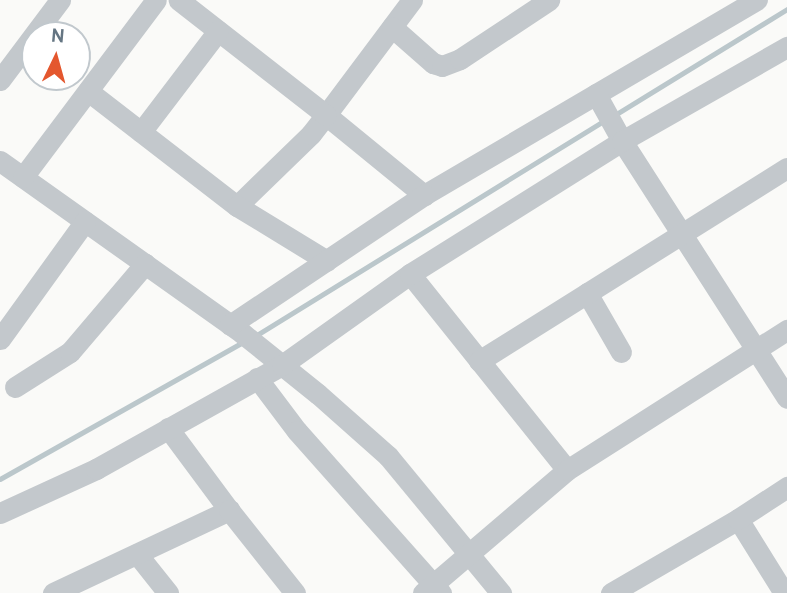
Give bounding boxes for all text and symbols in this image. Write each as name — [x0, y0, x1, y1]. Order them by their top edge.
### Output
north arrow — [21, 21, 91, 91]
text: N — [50, 25, 66, 50]

